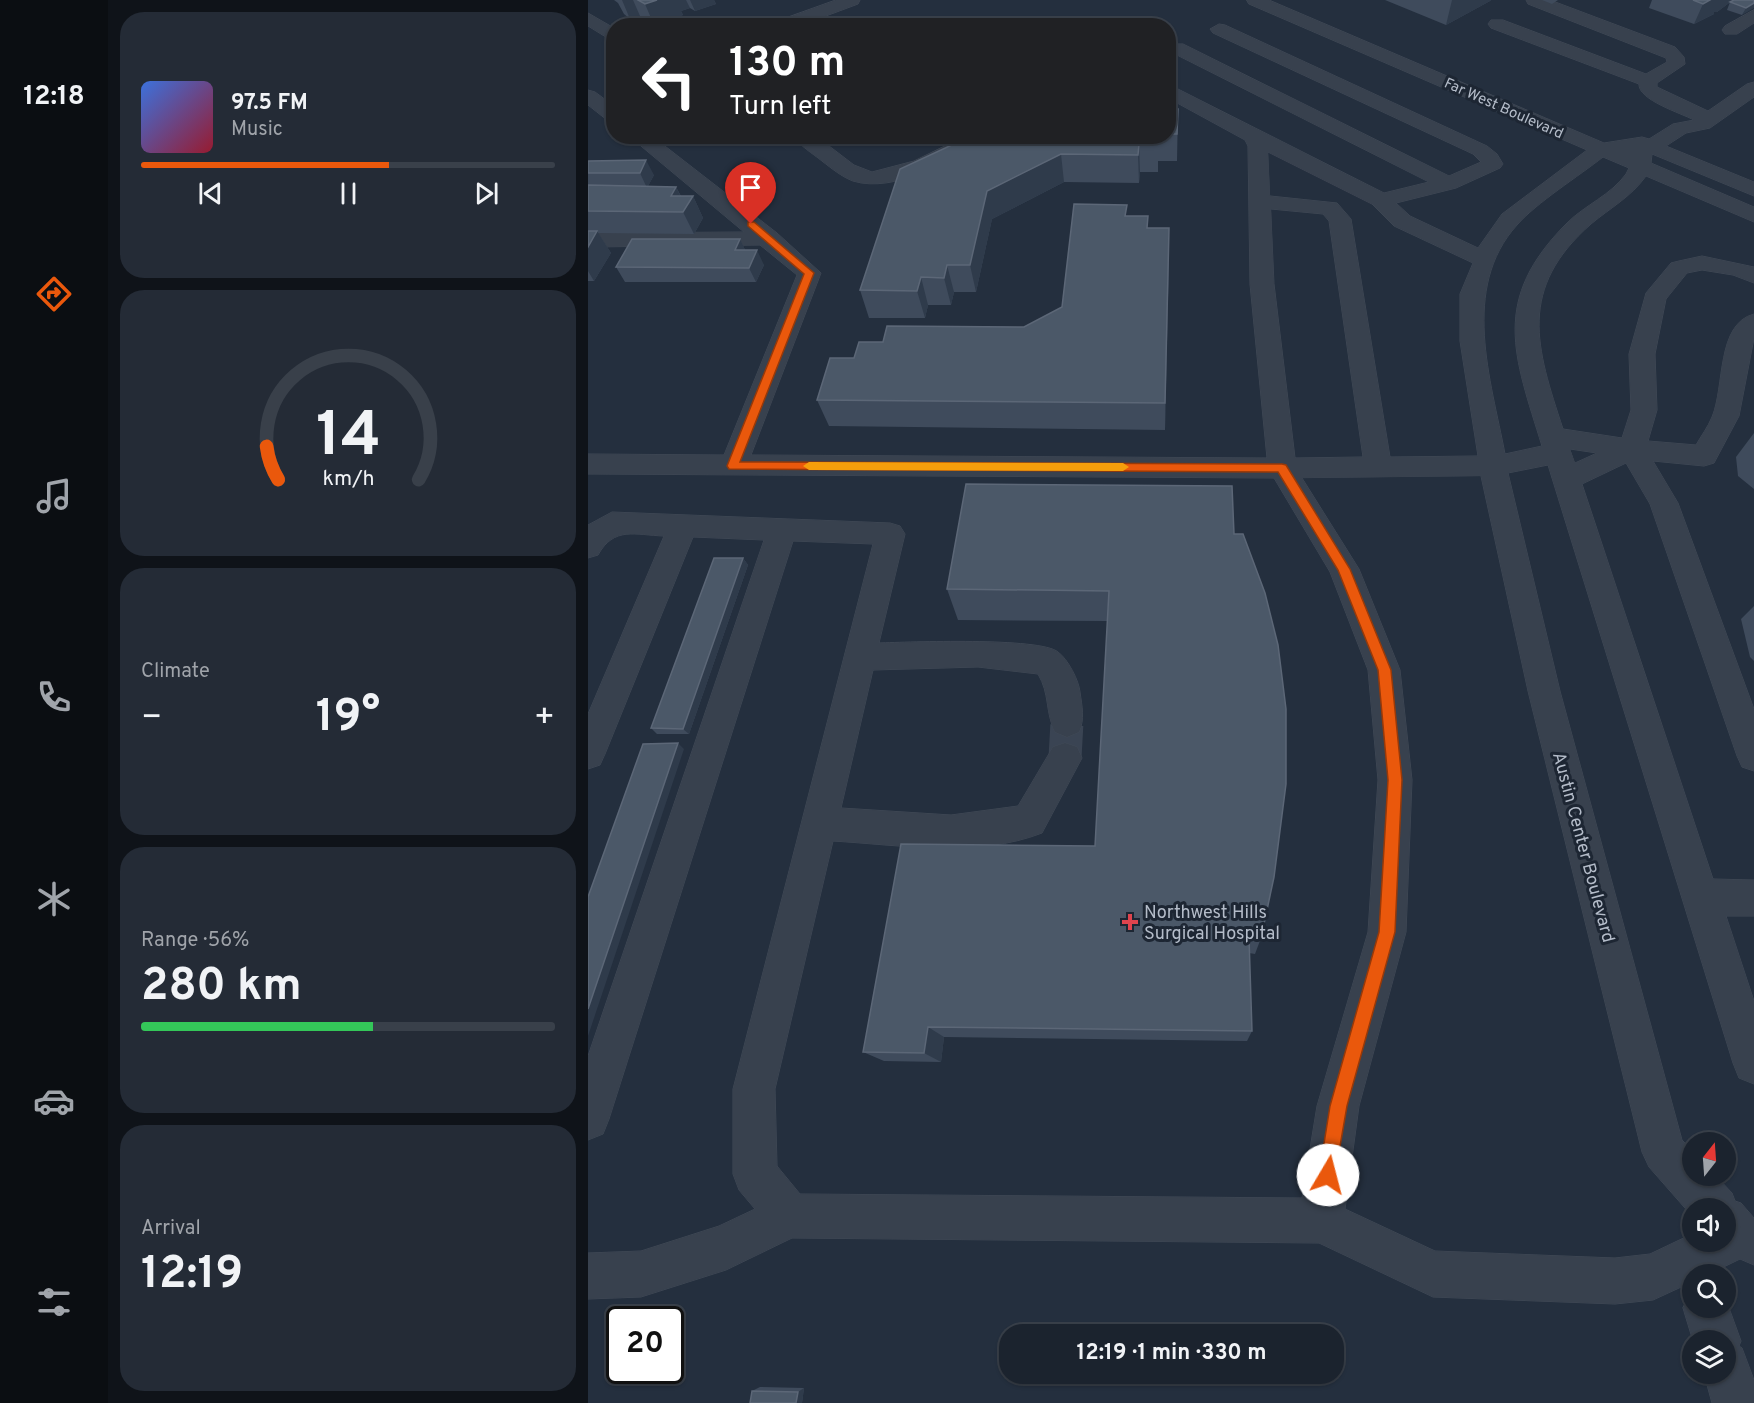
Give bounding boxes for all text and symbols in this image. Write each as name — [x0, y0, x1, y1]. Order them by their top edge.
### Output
text: 130 m — [729, 38, 845, 91]
icon: left — [630, 42, 708, 120]
street label: Far West Boulevard — [1441, 75, 1566, 144]
text: 12:18 — [23, 80, 85, 114]
text: 97.5 FM — [231, 90, 308, 117]
text: Turn left — [729, 90, 831, 124]
text: Music — [231, 117, 283, 143]
pin — [725, 162, 776, 224]
icon: arrive — [734, 171, 767, 204]
icon: previous — [194, 177, 227, 210]
icon: pause — [332, 177, 365, 210]
icon: next — [470, 177, 503, 210]
icon: directions — [33, 273, 75, 315]
text: 14 — [315, 399, 381, 478]
text: km/h — [322, 467, 374, 494]
icon: music — [33, 475, 75, 517]
text: Climate — [141, 659, 210, 685]
icon: phone — [33, 676, 75, 718]
text: 19° — [316, 690, 380, 747]
text: − — [141, 698, 162, 740]
text: + — [534, 698, 555, 740]
street label: Austin Center Boulevard — [1546, 750, 1619, 945]
icon: climate — [33, 878, 75, 920]
place label: Northwest Hills Surgical Hospital — [1144, 902, 1280, 946]
marker: Northwest Hills Surgical Hospital — [1121, 913, 1139, 931]
text: Range · 56% — [141, 928, 250, 954]
text: 280 km — [141, 959, 302, 1016]
icon: car — [33, 1080, 75, 1122]
north arrow — [1682, 1132, 1736, 1186]
map controls — [1682, 1132, 1736, 1384]
position arrow — [1296, 1143, 1360, 1207]
button: sound — [1682, 1198, 1736, 1252]
text: Arrival — [141, 1216, 201, 1242]
text: 12:19 — [141, 1247, 243, 1304]
button: search — [1682, 1264, 1736, 1318]
icon: filters — [33, 1281, 75, 1323]
speed limit sign: 20 — [606, 1306, 684, 1384]
button: layers — [1682, 1330, 1736, 1384]
text: 12:19 · 1 min · 330 m — [1076, 1340, 1267, 1367]

